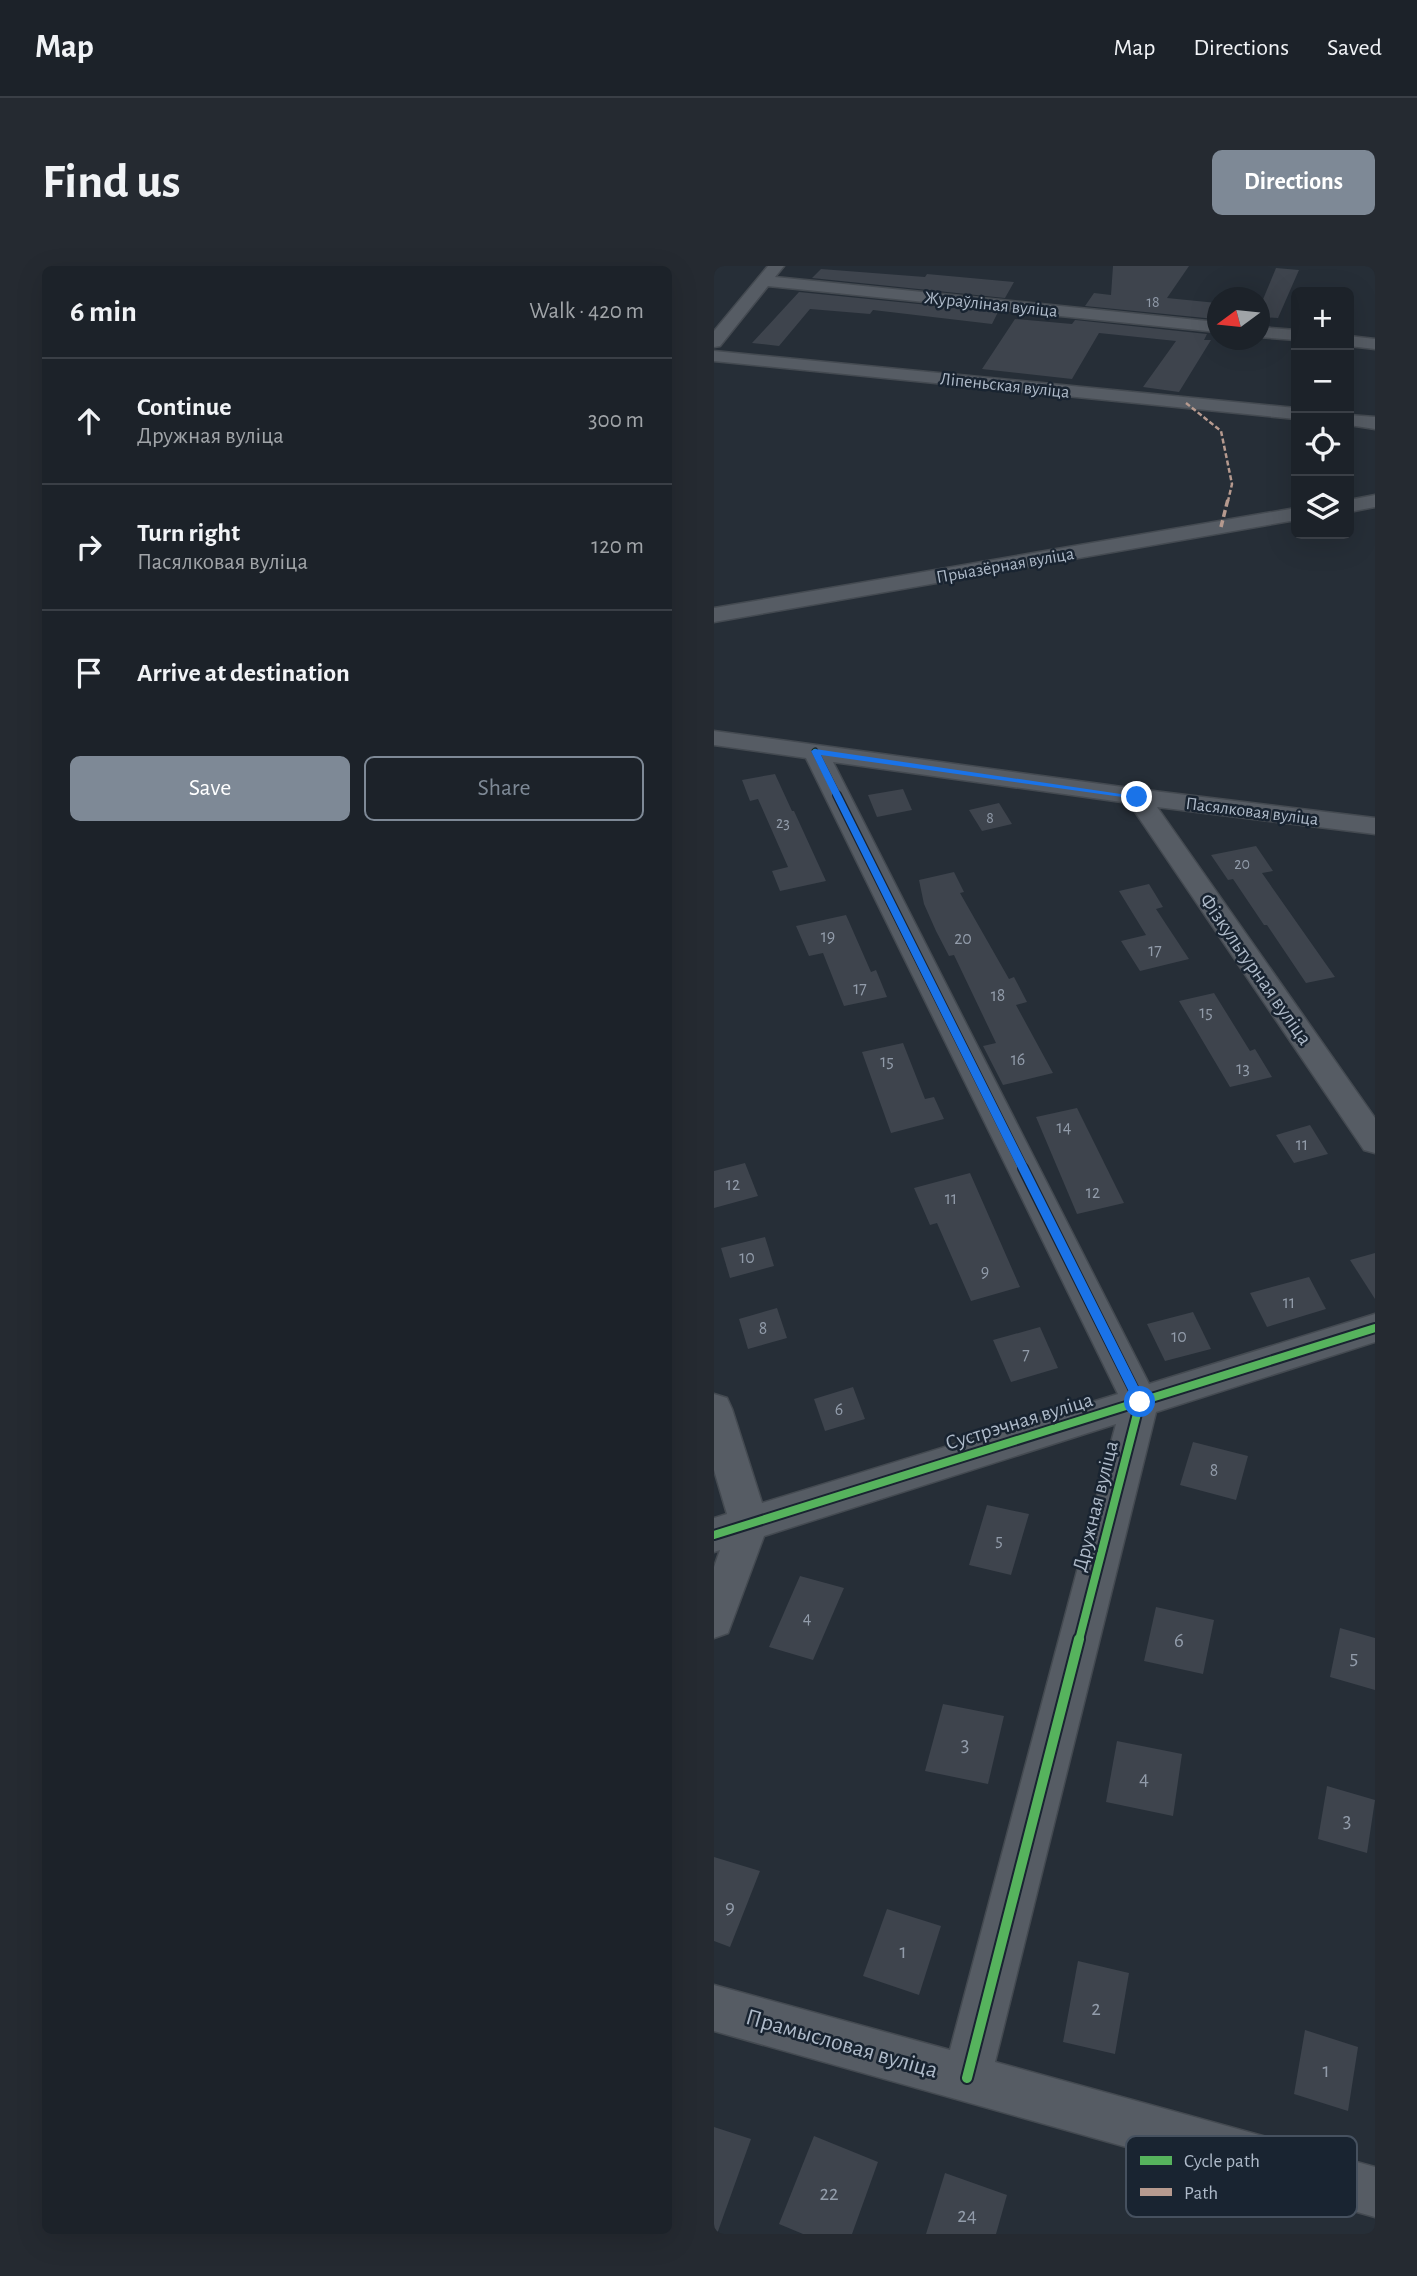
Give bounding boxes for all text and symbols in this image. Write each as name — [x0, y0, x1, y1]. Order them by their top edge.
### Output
text: Map — [35, 31, 94, 64]
text: Map — [1113, 36, 1155, 60]
text: Directions — [1193, 36, 1289, 60]
text: Saved — [1327, 36, 1382, 60]
button: Directions — [1212, 150, 1375, 215]
text: Find us — [42, 158, 181, 207]
north arrow — [1207, 287, 1270, 350]
map controls — [1291, 287, 1354, 539]
button: + — [1291, 287, 1354, 350]
street label: Жураўліная вуліца — [923, 289, 1058, 321]
house number: 18 — [1146, 294, 1160, 310]
text: 6 min — [70, 297, 137, 327]
text: Walk · 420 m — [529, 300, 644, 323]
button: − — [1291, 350, 1354, 413]
street label: Ліпеньская вуліца — [939, 370, 1070, 402]
text: Continue — [137, 394, 232, 420]
icon: ahead — [70, 402, 108, 440]
text: 300 m — [588, 409, 644, 432]
button: locate — [1291, 413, 1354, 476]
text: Дружная вуліца — [137, 425, 284, 448]
button: layers — [1291, 476, 1354, 539]
text: Turn right — [137, 520, 240, 546]
icon: right — [70, 528, 108, 566]
text: 120 m — [591, 535, 644, 558]
street label: Прыазёрная вуліца — [935, 545, 1076, 587]
text: Пасялковая вуліца — [137, 551, 308, 574]
icon: arrive — [70, 654, 108, 692]
text: Arrive at destination — [137, 660, 350, 686]
button: Save — [70, 756, 350, 821]
button: Share — [364, 756, 644, 821]
route end — [1121, 781, 1152, 812]
street label: Пасялковая вуліца — [1184, 795, 1319, 829]
house number: 8 — [986, 810, 994, 826]
house number: 23 — [776, 815, 790, 831]
house number: 20 — [1234, 856, 1250, 872]
street label: Фізкультурная вуліца — [1196, 890, 1316, 1049]
house number: 19 — [821, 928, 835, 946]
house number: 20 — [954, 930, 972, 948]
house number: 17 — [1148, 942, 1162, 960]
house number: 17 — [853, 980, 867, 998]
house number: 18 — [991, 987, 1005, 1005]
house number: 15 — [1199, 1004, 1213, 1022]
house number: 16 — [1011, 1051, 1025, 1069]
house number: 15 — [880, 1053, 894, 1071]
house number: 13 — [1236, 1060, 1250, 1078]
house number: 14 — [1057, 1119, 1072, 1137]
house number: 11 — [1296, 1136, 1308, 1154]
house number: 12 — [726, 1176, 740, 1194]
house number: 12 — [1086, 1184, 1100, 1202]
house number: 11 — [945, 1190, 957, 1208]
house number: 10 — [739, 1249, 755, 1267]
house number: 9 — [981, 1263, 989, 1281]
house number: 11 — [1283, 1294, 1295, 1312]
house number: 8 — [759, 1320, 767, 1338]
house number: 10 — [1171, 1328, 1187, 1346]
house number: 7 — [1022, 1346, 1030, 1364]
route start — [1124, 1386, 1155, 1417]
street label: Сустрэчная вуліца — [943, 1389, 1096, 1454]
house number: 6 — [835, 1401, 843, 1419]
street label: Дружная вуліца — [1069, 1438, 1122, 1574]
house number: 8 — [1210, 1462, 1218, 1480]
house number: 5 — [995, 1532, 1003, 1550]
house number: 4 — [803, 1610, 812, 1628]
house number: 6 — [1174, 1630, 1184, 1651]
house number: 5 — [1350, 1647, 1358, 1668]
house number: 3 — [961, 1734, 969, 1755]
house number: 4 — [1139, 1768, 1149, 1789]
house number: 3 — [1343, 1810, 1351, 1831]
house number: 9 — [725, 1896, 735, 1917]
house number: 1 — [899, 1941, 907, 1962]
house number: 2 — [1091, 1998, 1101, 2019]
street label: Прамысловая вуліца — [743, 2005, 941, 2083]
house number: 1 — [1322, 2060, 1330, 2081]
legend — [1126, 2136, 1357, 2217]
text: Cycle path — [1184, 2152, 1260, 2171]
house number: 22 — [819, 2183, 839, 2204]
text: Path — [1184, 2184, 1218, 2203]
house number: 24 — [957, 2205, 977, 2226]

